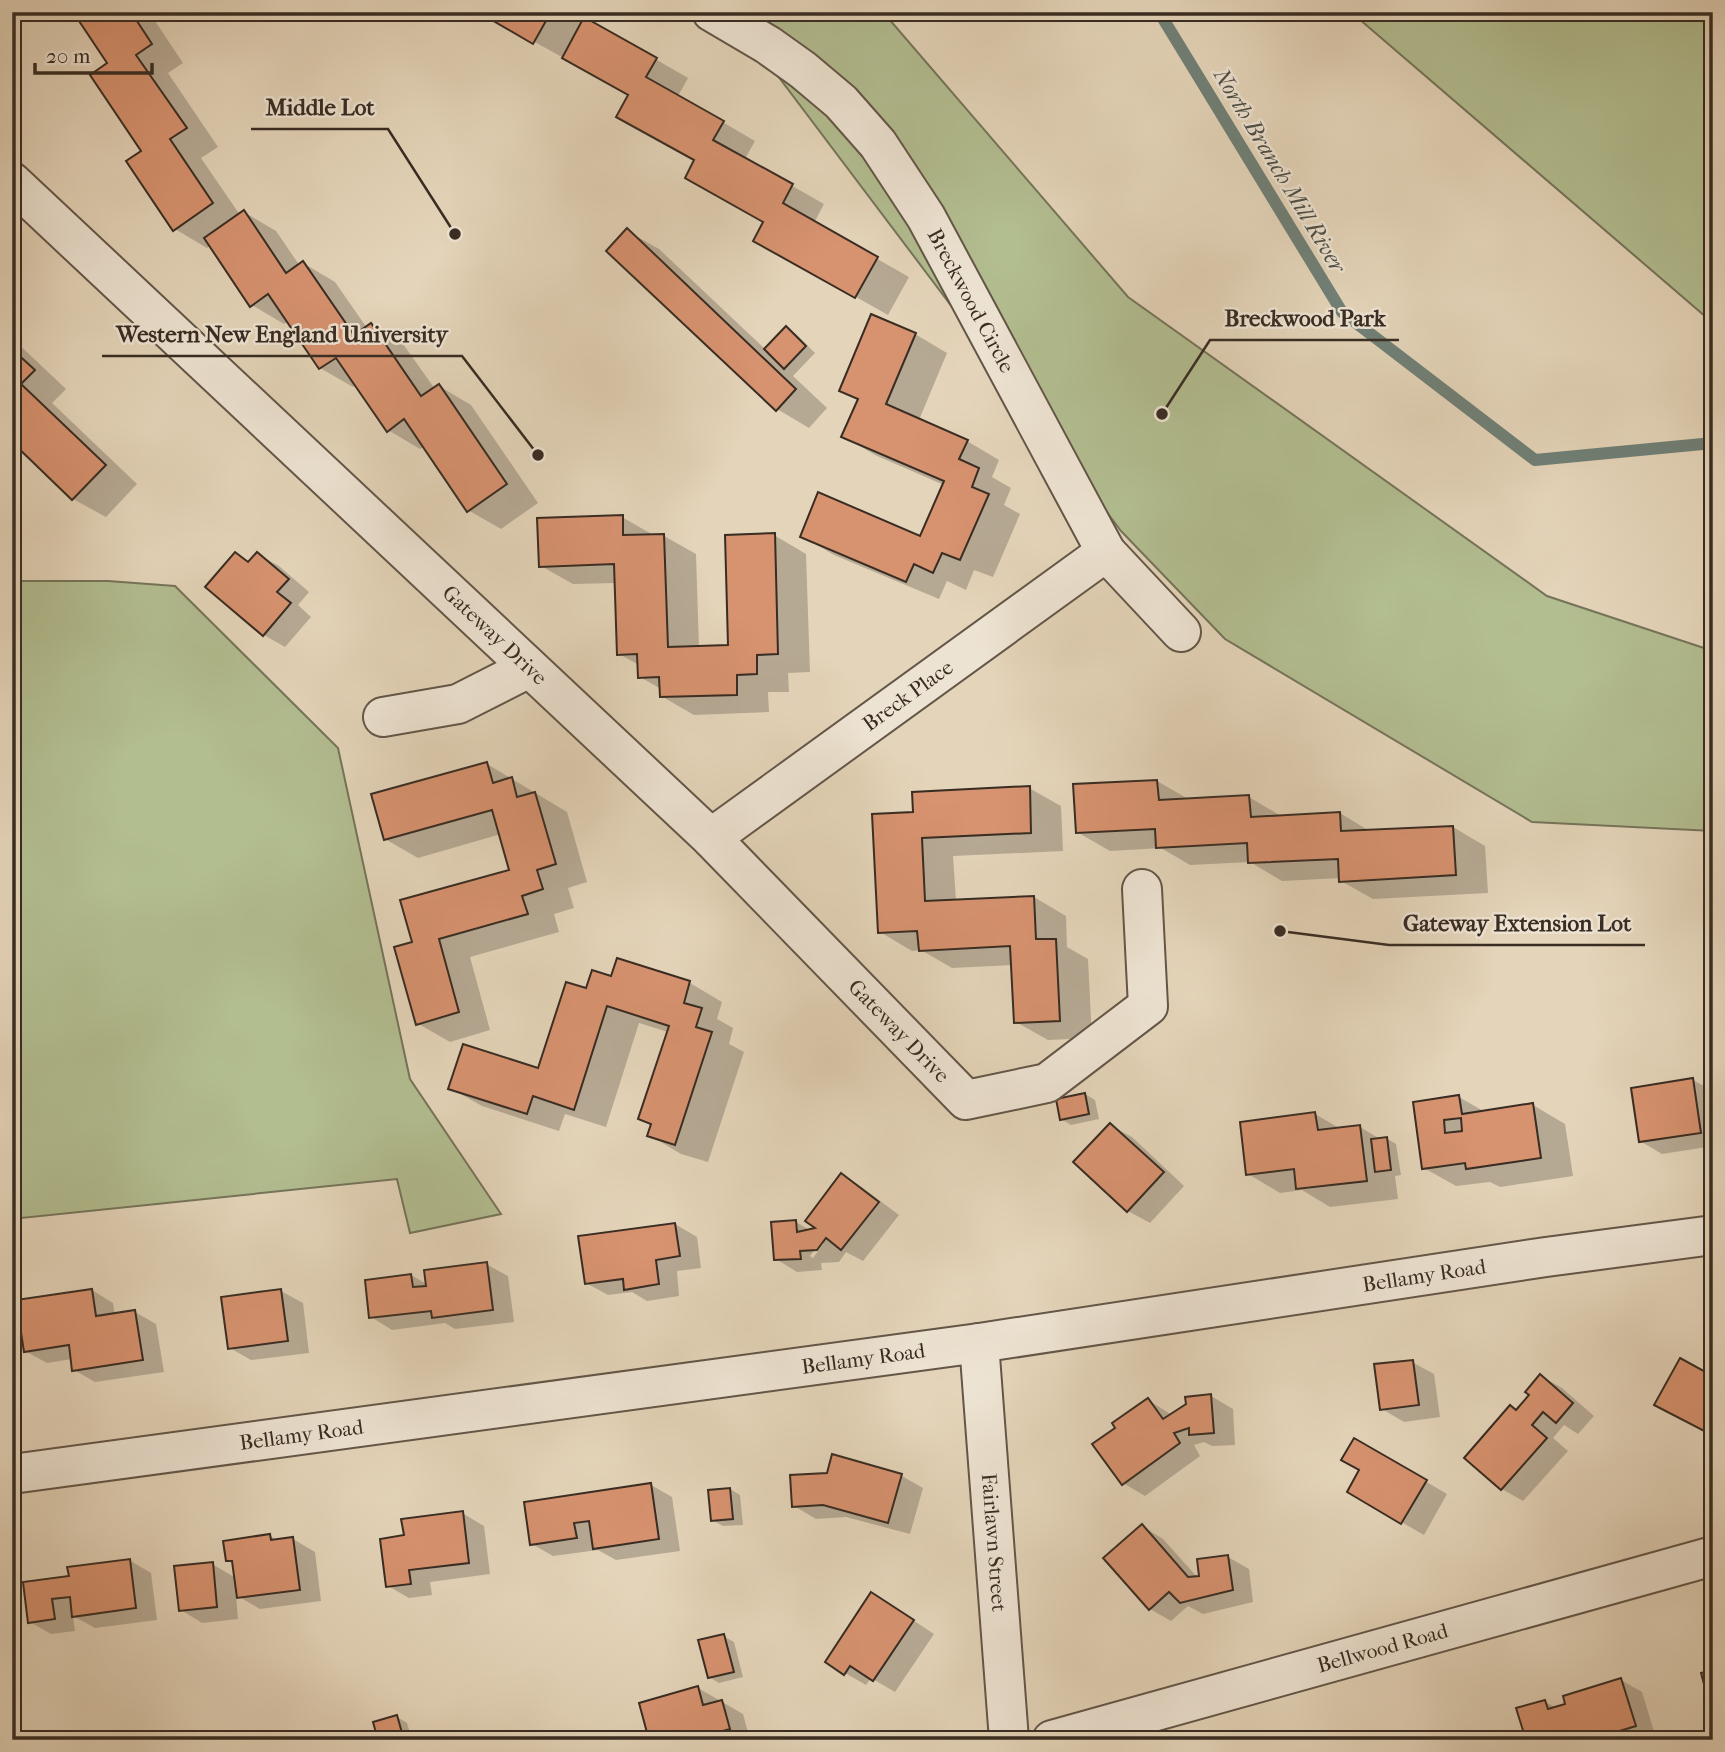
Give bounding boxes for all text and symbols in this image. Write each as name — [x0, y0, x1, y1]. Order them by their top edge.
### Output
scale bar — [35, 32, 152, 76]
text: 20 m — [46, 44, 91, 68]
water label: North Branch Mill River — [1207, 62, 1352, 279]
callout: Middle Lot — [251, 85, 388, 129]
text: Middle Lot — [266, 94, 375, 121]
street label: Breckwood Circle — [923, 225, 1019, 377]
callout: Breckwood Park — [1210, 296, 1399, 340]
text: Breckwood Park — [1224, 305, 1387, 332]
callout: Western New England University — [102, 312, 462, 356]
text: Western New England University — [115, 321, 450, 348]
street label: Gateway Drive — [438, 580, 552, 690]
street label: Breck Place — [858, 655, 958, 736]
callout: Gateway Extension Lot — [1389, 901, 1645, 945]
text: Gateway Extension Lot — [1403, 910, 1632, 937]
street label: Gateway Drive — [844, 975, 954, 1087]
street label: Bellamy Road — [1361, 1254, 1488, 1297]
street label: Bellamy Road — [800, 1338, 927, 1379]
street label: Bellamy Road — [238, 1414, 365, 1455]
street label: Fairlawn Street — [977, 1472, 1011, 1613]
street label: Bellwood Road — [1314, 1618, 1451, 1678]

